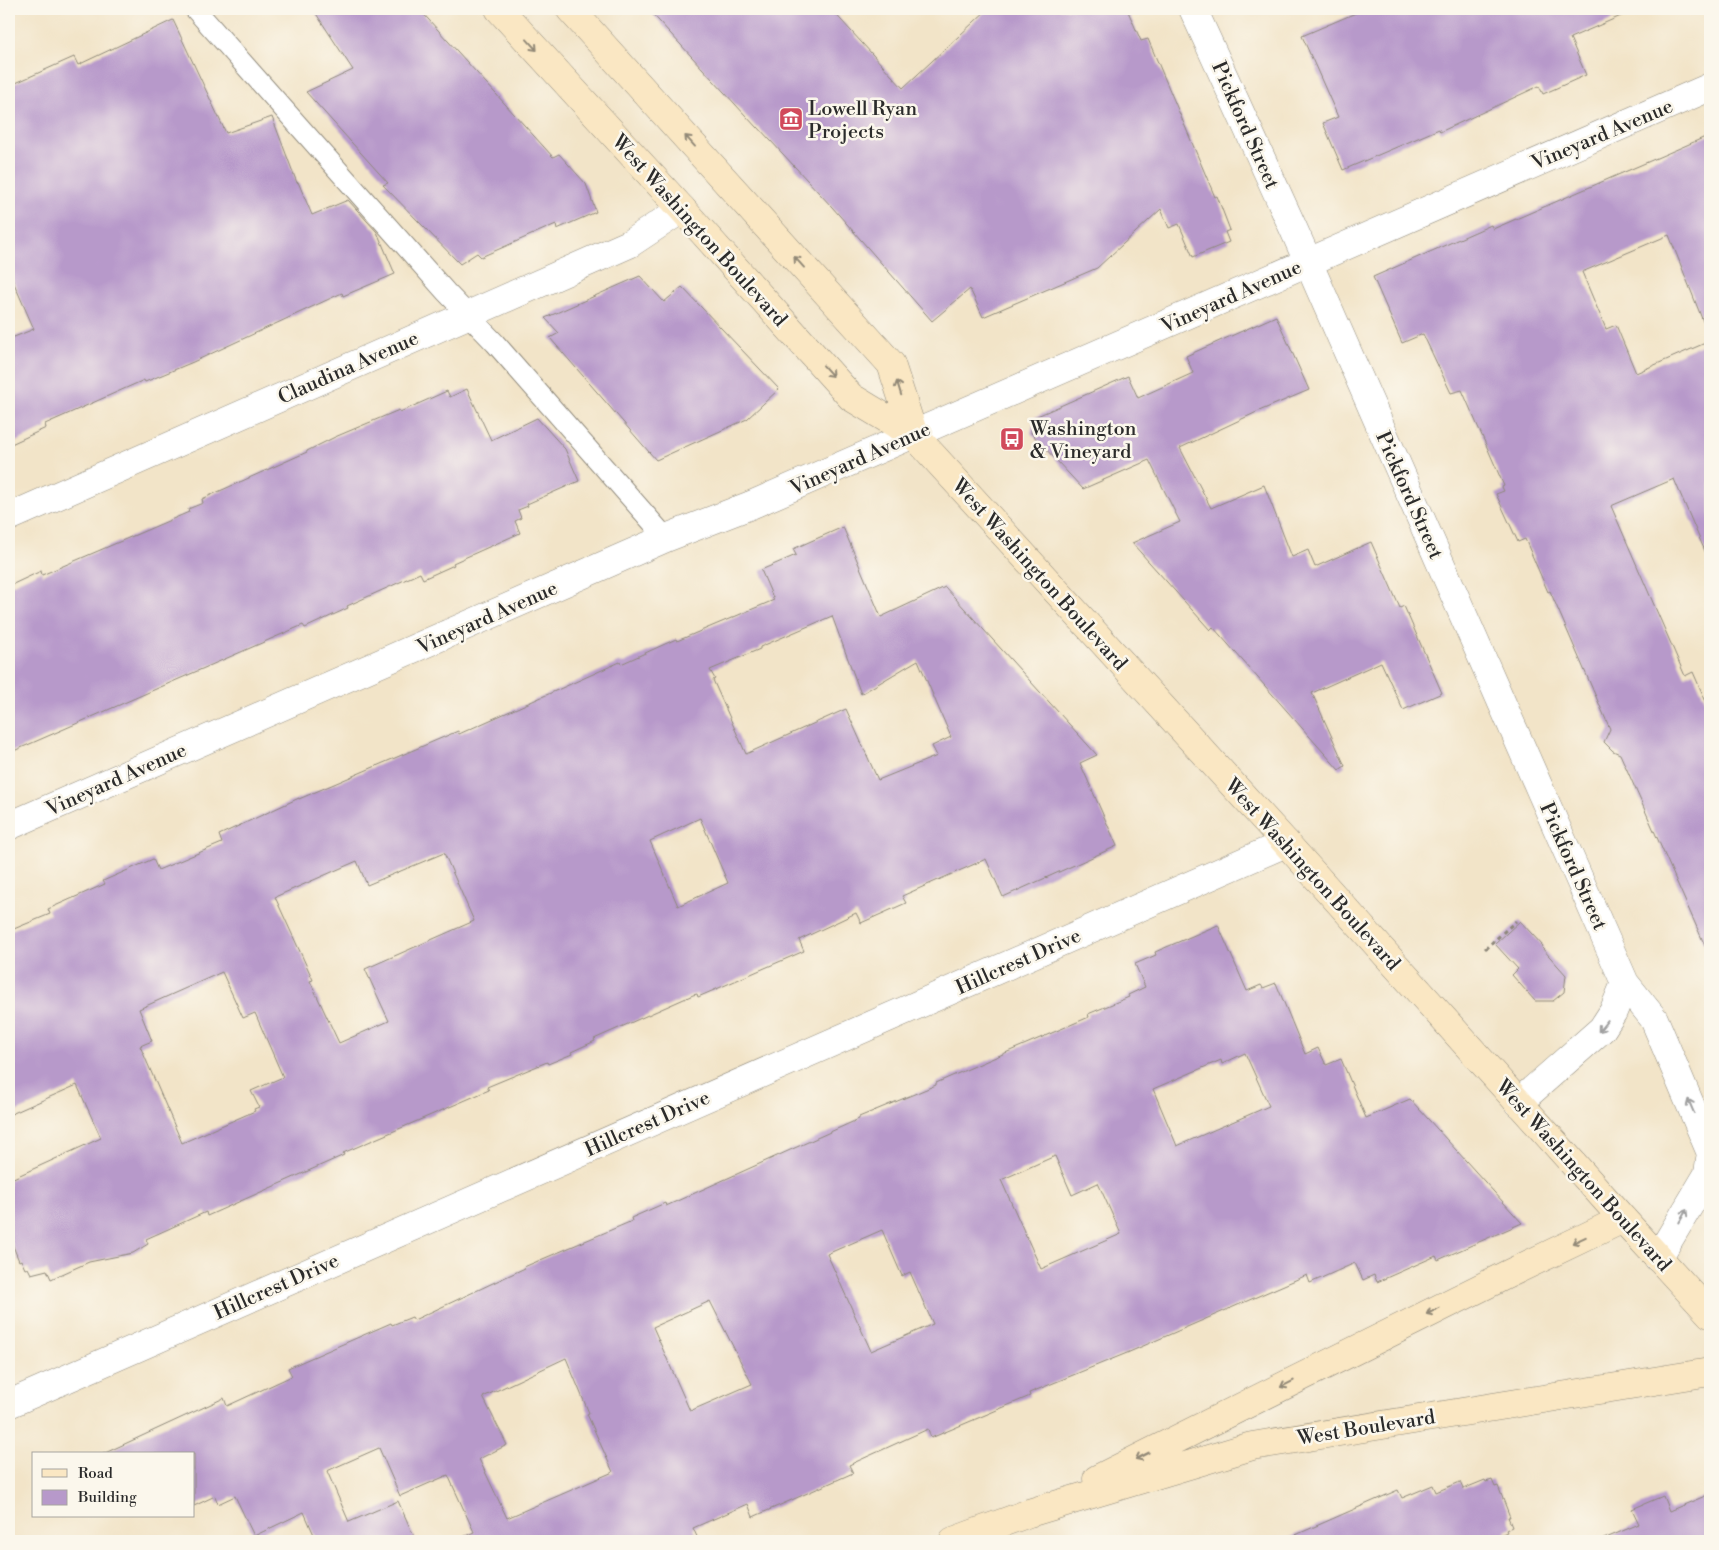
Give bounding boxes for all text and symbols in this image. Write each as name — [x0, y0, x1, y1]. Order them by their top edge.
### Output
one-way arrow — [526, 38, 537, 51]
street label: Pickford Street — [1205, 58, 1284, 193]
street label: Vineyard Avenue — [1527, 94, 1677, 177]
place label: Lowell Ryan Projects — [808, 97, 917, 145]
museum icon: Lowell Ryan Projects — [778, 106, 804, 132]
street label: West Washington Boulevard — [605, 129, 792, 333]
one-way arrow — [685, 135, 696, 148]
street label: Vineyard Avenue — [1156, 255, 1306, 340]
one-way arrow — [793, 256, 805, 269]
street label: Claudina Avenue — [274, 326, 423, 411]
one-way arrow — [822, 364, 834, 377]
one-way arrow — [893, 380, 903, 396]
street label: Vineyard Avenue — [785, 417, 935, 502]
place label: Washington & Vineyard — [1029, 417, 1137, 465]
bus stop icon: Washington & Vineyard — [999, 426, 1025, 452]
street label: Pickford Street — [1369, 428, 1448, 563]
street label: West Washington Boulevard — [945, 473, 1132, 677]
street label: Vineyard Avenue — [412, 576, 562, 661]
street label: Vineyard Avenue — [41, 738, 191, 823]
street label: West Washington Boulevard — [1218, 773, 1405, 977]
street label: Pickford Street — [1533, 799, 1612, 934]
street label: Hillcrest Drive — [952, 924, 1085, 1001]
one-way arrow — [1598, 1019, 1609, 1032]
street label: West Washington Boulevard — [1489, 1074, 1676, 1278]
street label: Hillcrest Drive — [581, 1086, 714, 1163]
one-way arrow — [1686, 1099, 1696, 1114]
one-way arrow — [1678, 1209, 1688, 1223]
one-way arrow — [1572, 1236, 1587, 1245]
street label: Hillcrest Drive — [210, 1249, 343, 1326]
one-way arrow — [1425, 1306, 1440, 1316]
one-way arrow — [1280, 1380, 1295, 1389]
street label: West Boulevard — [1294, 1405, 1438, 1452]
legend — [32, 1452, 195, 1518]
one-way arrow — [1135, 1452, 1150, 1461]
text: Road — [78, 1464, 113, 1483]
text: Building — [77, 1488, 137, 1507]

